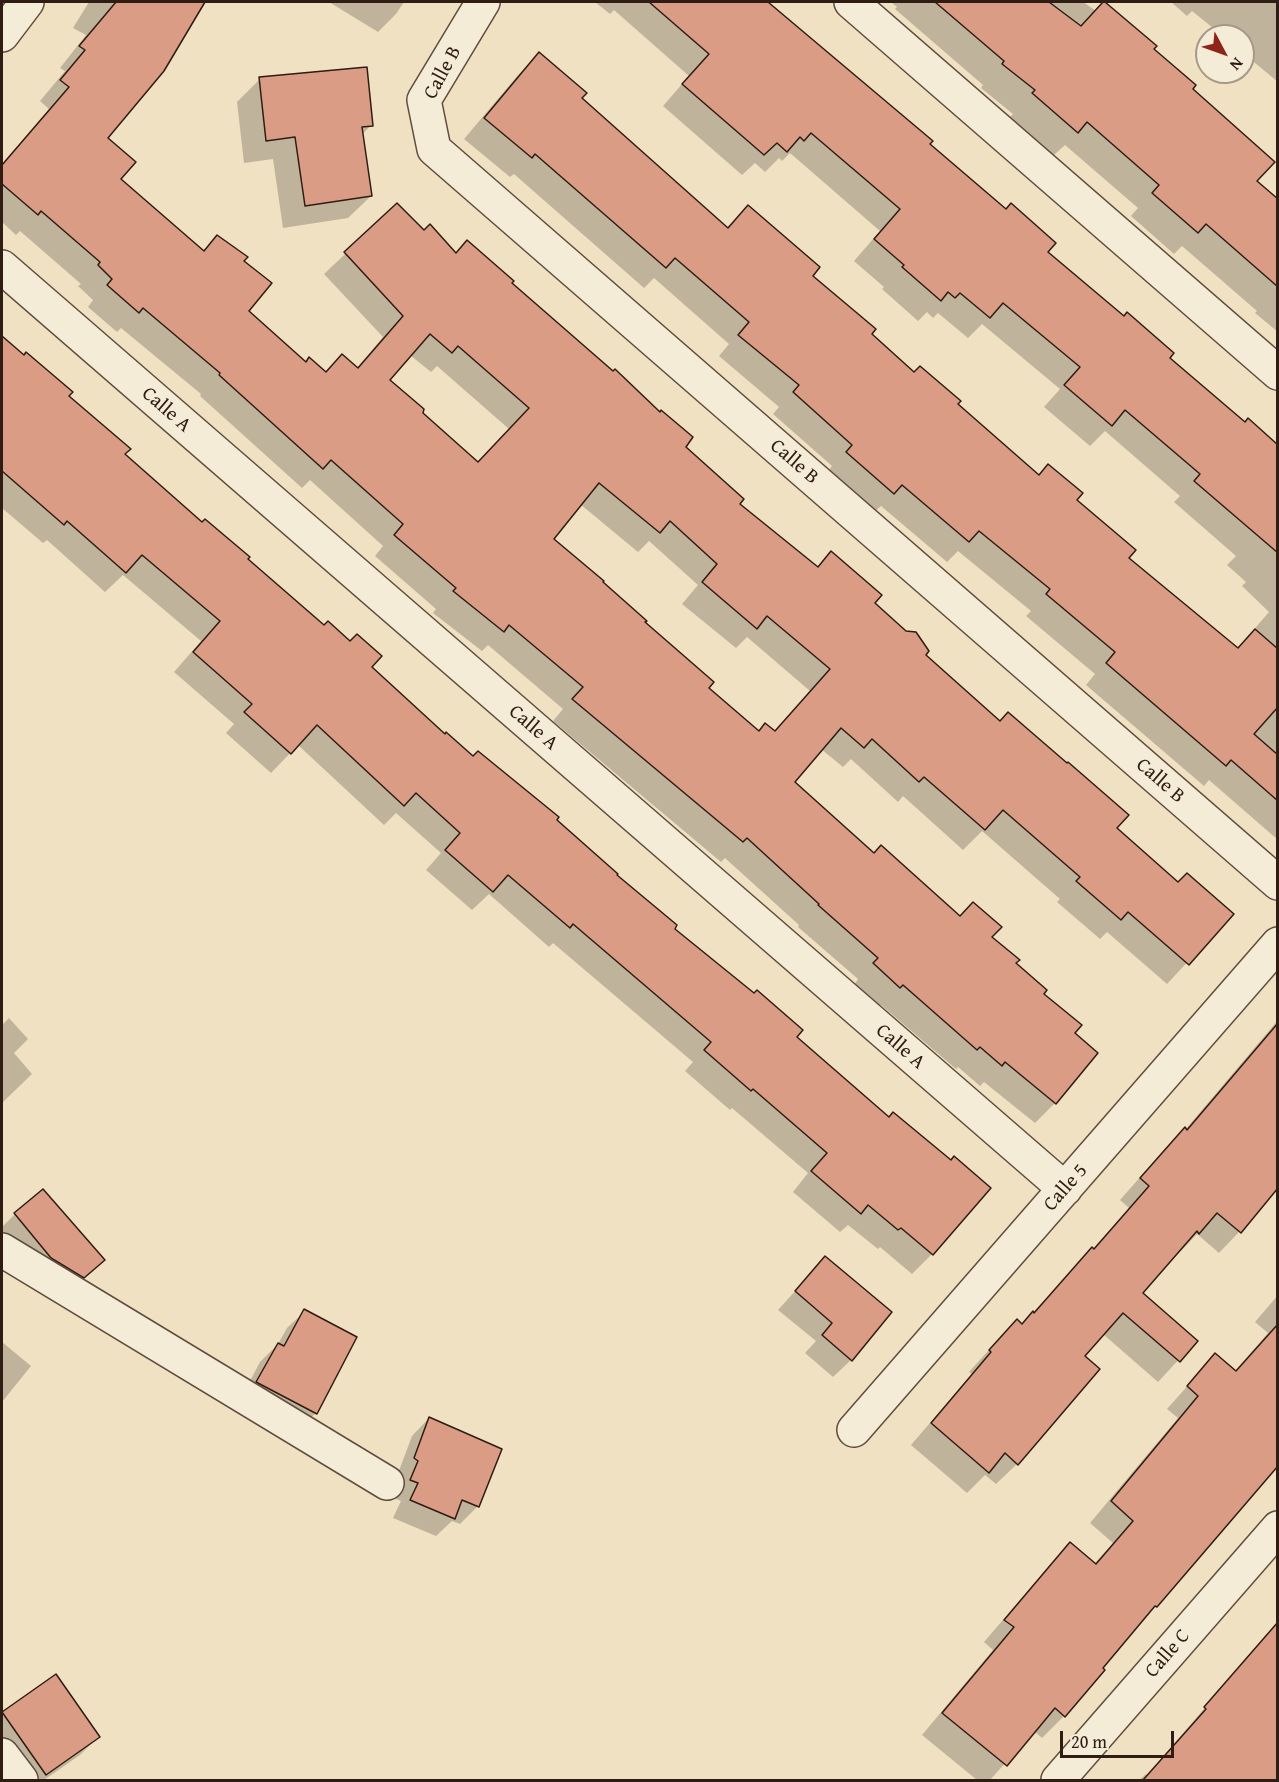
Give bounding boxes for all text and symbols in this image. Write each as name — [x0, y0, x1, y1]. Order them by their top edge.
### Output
north arrow — [1195, 24, 1255, 84]
street label: Calle B — [419, 42, 467, 104]
text: N — [1225, 53, 1250, 76]
street label: Calle A — [136, 382, 196, 438]
street label: Calle B — [765, 434, 823, 490]
street label: Calle A — [503, 700, 563, 756]
street label: Calle B — [1131, 753, 1189, 809]
street label: Calle A — [870, 1019, 930, 1075]
street label: Calle 5 — [1039, 1159, 1093, 1217]
street label: Calle C — [1141, 1625, 1195, 1683]
scale bar — [1063, 1719, 1177, 1757]
text: 20 m — [1071, 1728, 1107, 1755]

